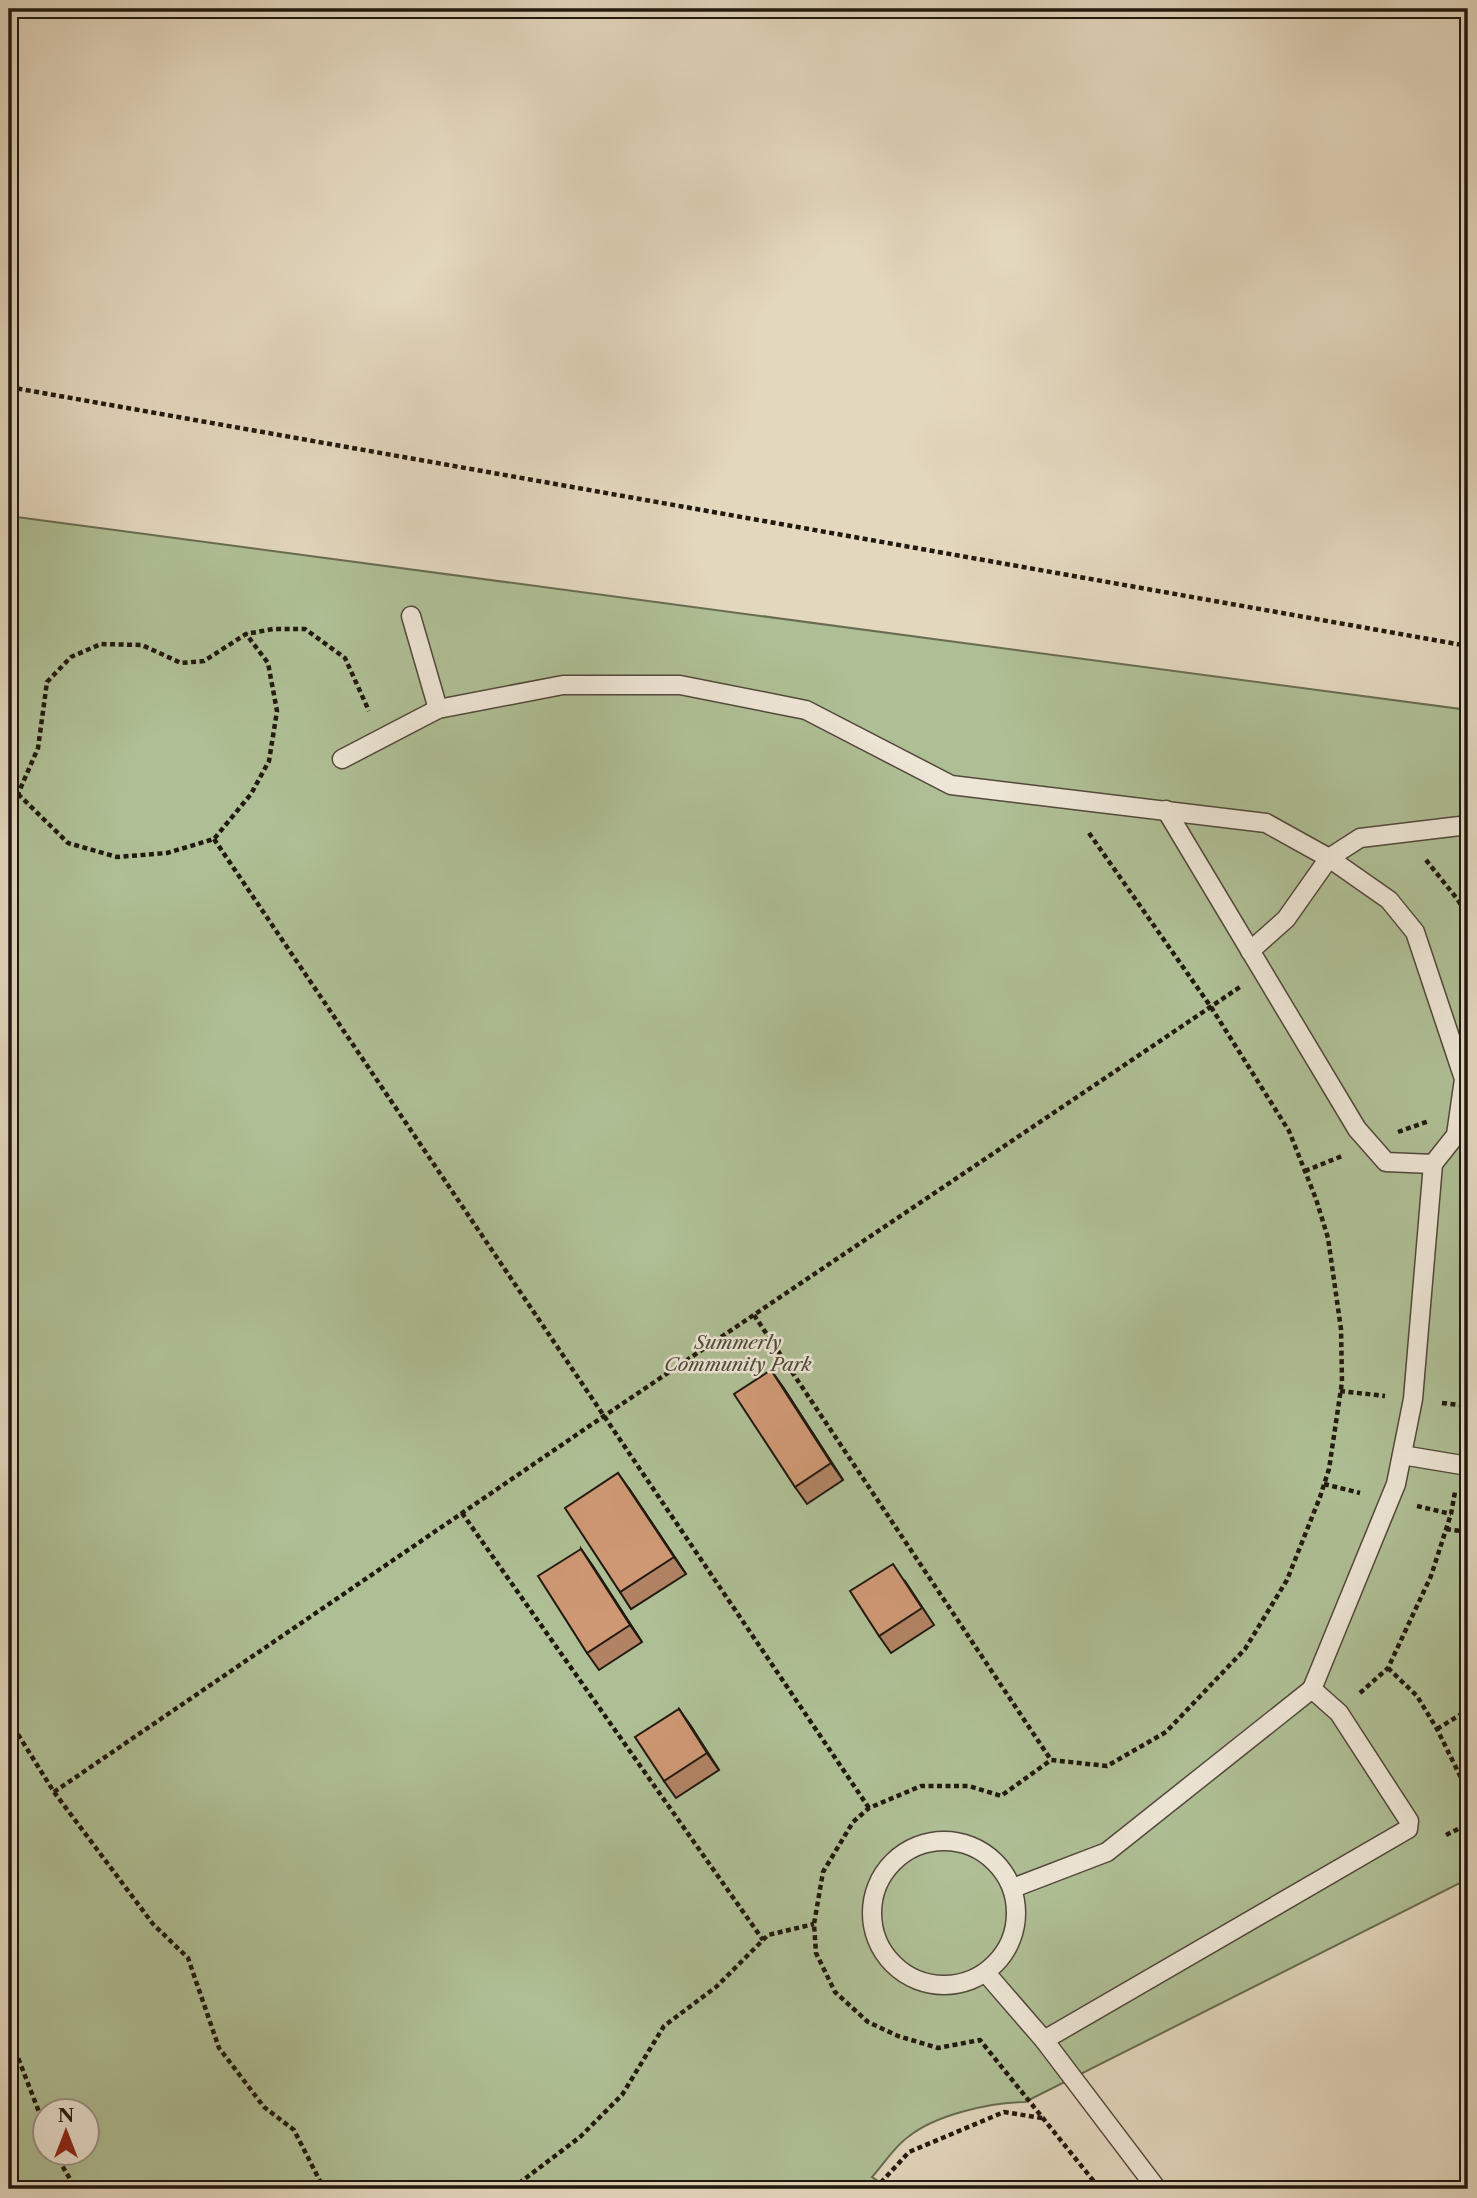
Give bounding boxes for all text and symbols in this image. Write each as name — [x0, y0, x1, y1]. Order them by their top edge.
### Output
park label: Summerly Community Park — [664, 1331, 812, 1376]
north arrow — [32, 2096, 102, 2166]
text: N — [58, 2104, 74, 2127]

